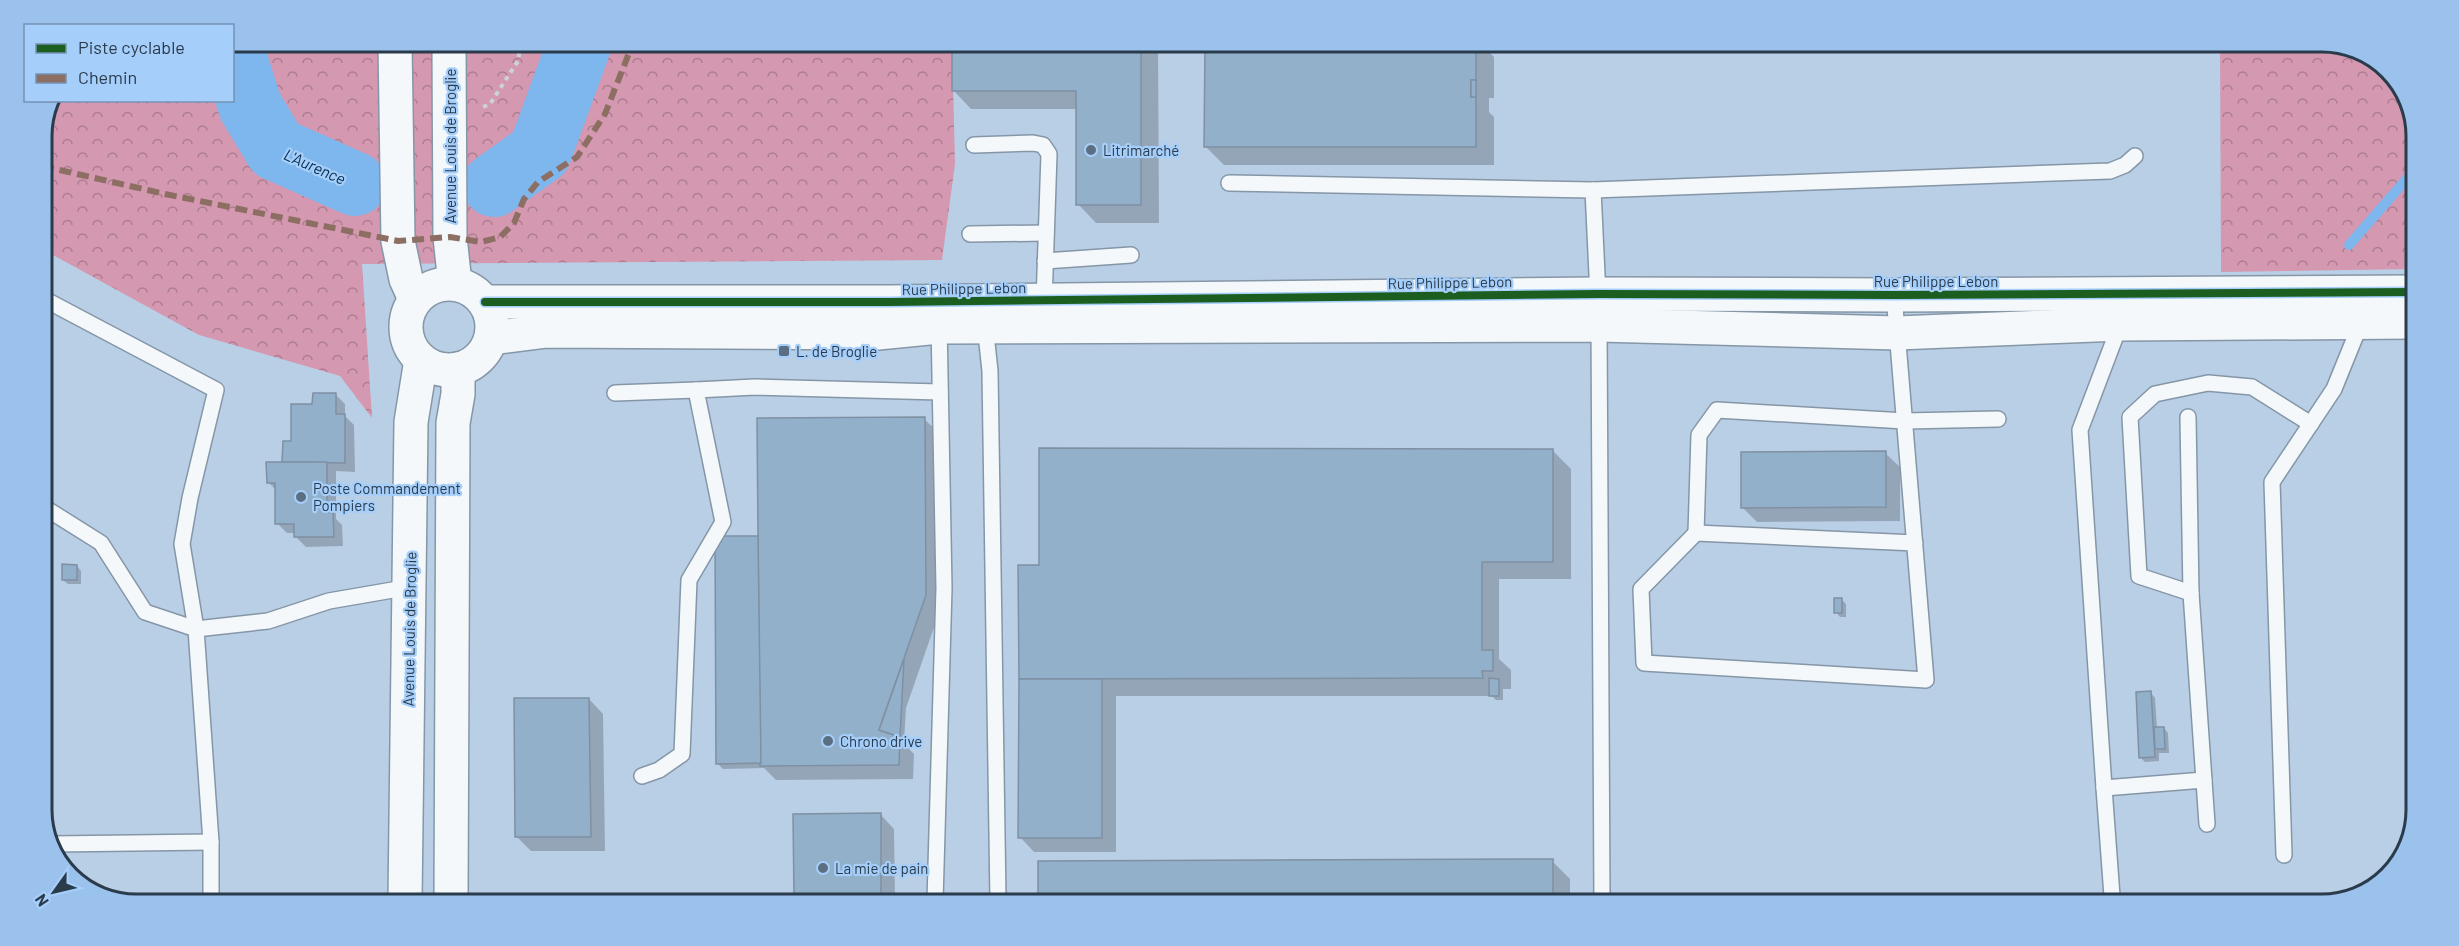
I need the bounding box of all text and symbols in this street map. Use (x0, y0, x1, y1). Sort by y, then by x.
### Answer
legend (24, 24, 234, 102)
text: Piste cyclable (78, 36, 185, 58)
text: Chemin (78, 66, 137, 88)
street label: Avenue Louis de Broglie (441, 69, 459, 223)
place label: Litrimarché (1103, 141, 1179, 159)
marker: Litrimarché (1084, 143, 1098, 157)
water label: L'Aurence (281, 144, 349, 188)
street label: Rue Philippe Lebon (1388, 272, 1512, 292)
street label: Rue Philippe Lebon (1874, 272, 1998, 290)
street label: Rue Philippe Lebon (902, 278, 1026, 298)
place label: L. de Broglie (796, 342, 877, 360)
marker: L. de Broglie (777, 344, 791, 358)
place label: Poste Commandement Pompiers (313, 479, 461, 514)
marker: Poste Commandement Pompiers (294, 490, 308, 504)
street label: Avenue Louis de Broglie (399, 551, 419, 707)
place label: Chrono drive (840, 732, 922, 750)
marker: Chrono drive (821, 734, 835, 748)
place label: La mie de pain (835, 859, 928, 877)
marker: La mie de pain (816, 861, 830, 875)
north arrow (24, 862, 84, 922)
text: N (30, 891, 52, 910)

